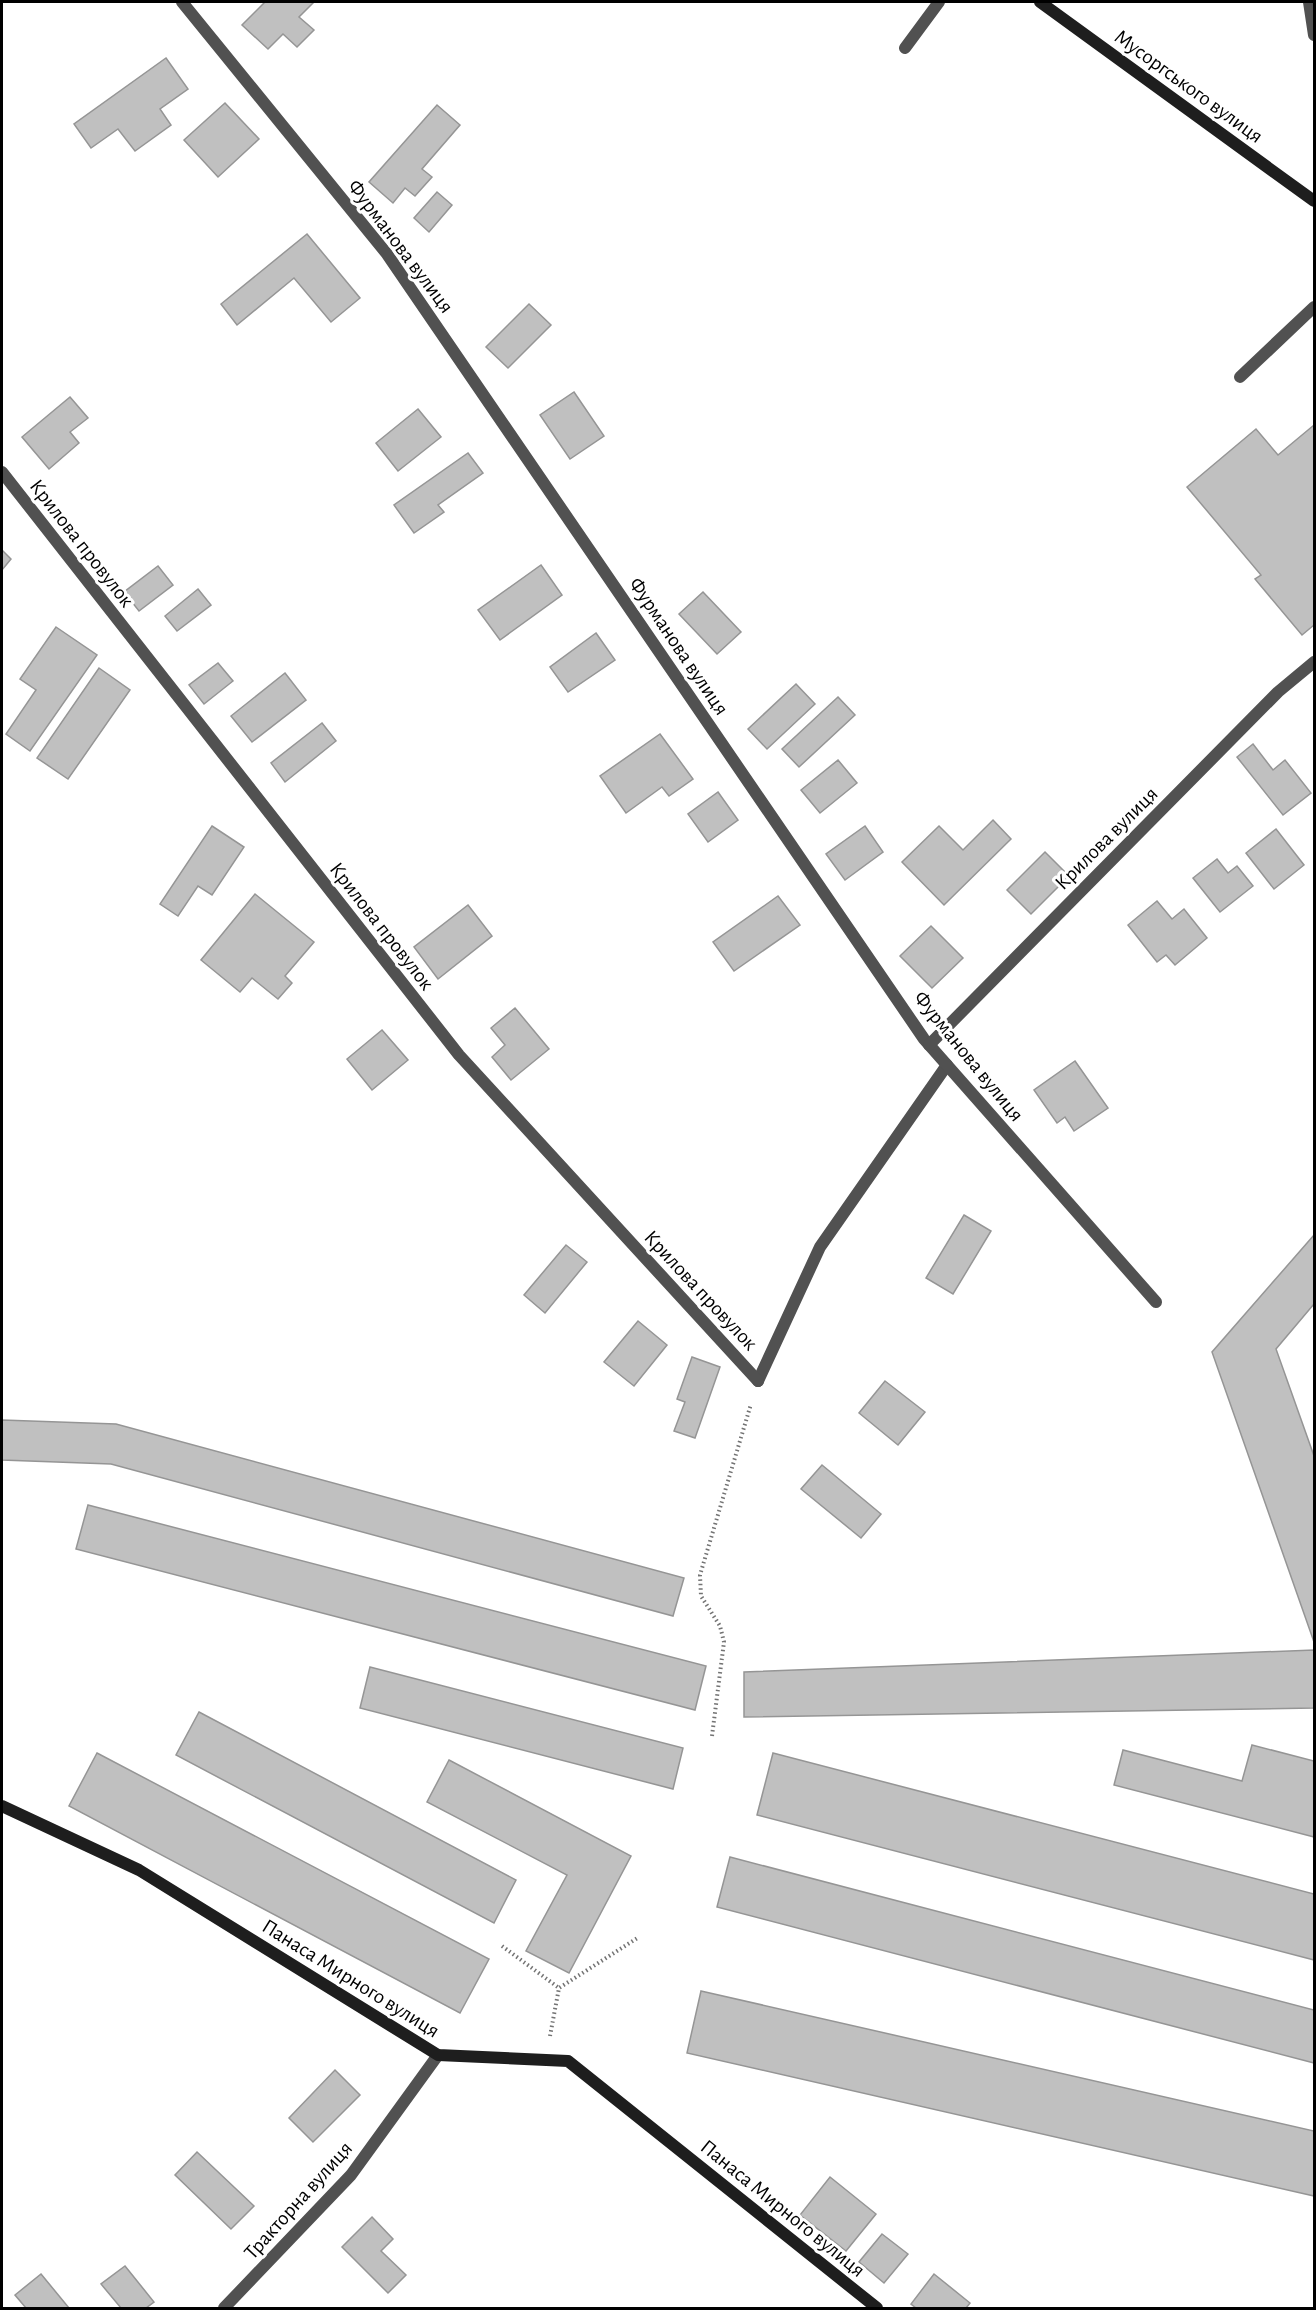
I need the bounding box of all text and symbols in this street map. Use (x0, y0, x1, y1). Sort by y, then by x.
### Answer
street label: Мусоргського вулиця (1111, 26, 1267, 147)
street label: Фурманова вулиця (344, 176, 457, 317)
street label: Крилова провулок (26, 476, 138, 611)
street label: Фурманова вулиця (625, 574, 732, 719)
street label: Крилова вулиця (1051, 783, 1162, 894)
street label: Крилова провулок (326, 859, 438, 994)
street label: Фурманова вулиця (910, 987, 1027, 1126)
street label: Крилова провулок (640, 1226, 762, 1355)
street label: Панаса Мирного вулиця (258, 1915, 443, 2042)
street label: Панаса Мирного вулиця (696, 2136, 869, 2281)
street label: Тракторна вулиця (240, 2138, 356, 2263)

